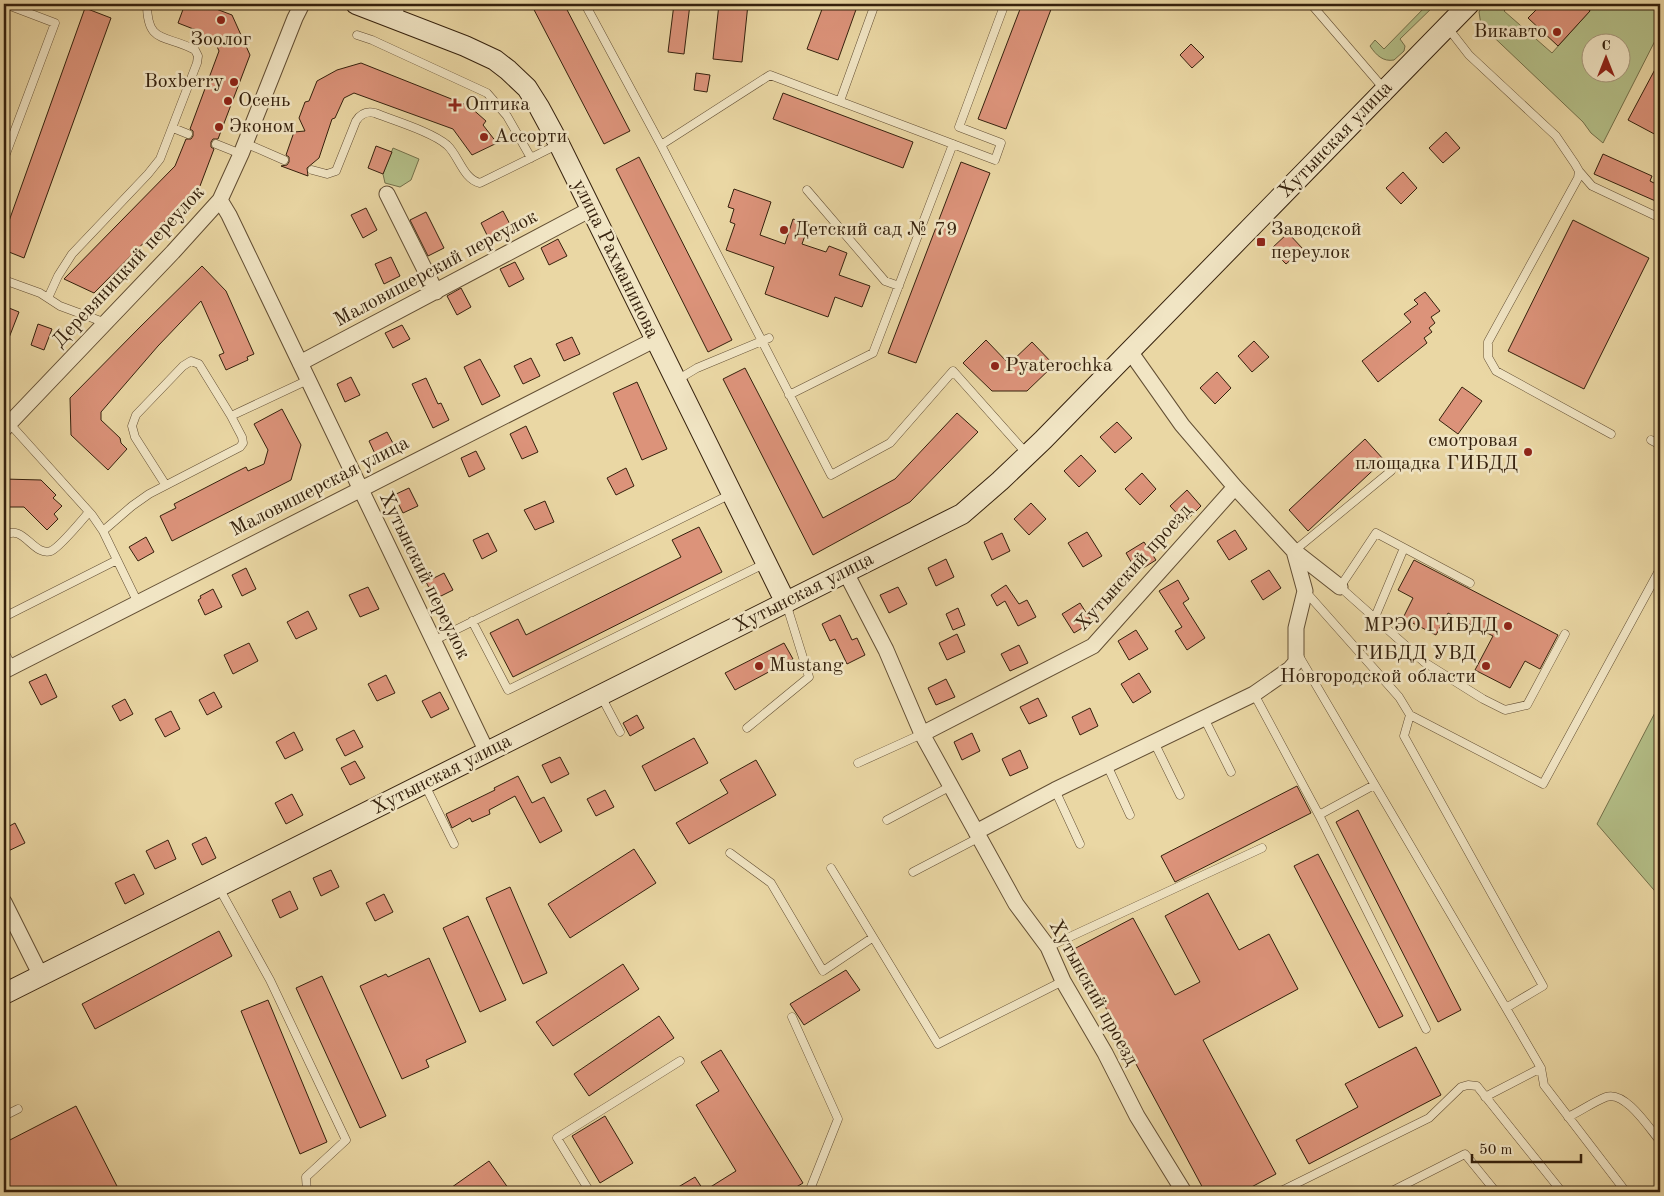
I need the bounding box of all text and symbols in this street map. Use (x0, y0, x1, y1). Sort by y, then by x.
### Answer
marker: Зоолог (215, 14, 227, 26)
place label: Викавто (1474, 22, 1547, 42)
marker: Викавто (1551, 26, 1563, 38)
place label: Зоолог (190, 30, 252, 50)
north arrow (1582, 32, 1632, 82)
text: С (1601, 39, 1611, 53)
place label: Boxberry (144, 72, 224, 92)
marker: Boxberry (228, 76, 240, 88)
street label: Хутынская улица (1275, 78, 1397, 202)
place label: Осень (238, 91, 290, 111)
marker: Осень (222, 95, 234, 107)
place label: Оптика (465, 95, 530, 115)
marker: Оптика (449, 99, 461, 111)
place label: Эконом (229, 117, 294, 137)
marker: Эконом (213, 121, 225, 133)
place label: Ассорти (494, 127, 567, 147)
marker: Ассорти (478, 131, 490, 143)
street label: улица Рахманинова (568, 176, 662, 342)
street label: Деревяницкий переулок (49, 182, 209, 352)
street label: Маловишерский переулок (331, 207, 541, 331)
place label: Детский сад № 79 (794, 220, 957, 240)
place label: Заводской переулок (1271, 220, 1362, 263)
marker: Детский сад № 79 (778, 224, 790, 236)
marker: Заводской переулок (1255, 236, 1267, 248)
place label: Pyaterochka (1005, 356, 1113, 376)
marker: Pyaterochka (989, 360, 1001, 372)
place label: смотровая площадка ГИБДД (1355, 431, 1518, 474)
street label: Маловишерская улица (227, 433, 413, 541)
marker: смотровая площадка ГИБДД (1522, 446, 1534, 458)
street label: Хутынский переулок (375, 489, 473, 663)
street label: Хутынский проезд (1072, 501, 1196, 635)
street label: Хутынская улица (731, 549, 877, 637)
place label: МРЭО ГИБДД (1364, 616, 1498, 636)
marker: МРЭО ГИБДД (1502, 620, 1514, 632)
place label: ГИБДД УВД Новгородской области (1280, 644, 1476, 687)
place label: Mustang (769, 656, 844, 676)
marker: Mustang (753, 660, 765, 672)
marker: ГИБДД УВД Новгородской области (1480, 660, 1492, 672)
street label: Хутынская улица (369, 731, 515, 819)
street label: Хутынский проезд (1045, 917, 1141, 1069)
scale bar (1472, 1131, 1580, 1163)
text: 50 m (1479, 1143, 1513, 1158)

